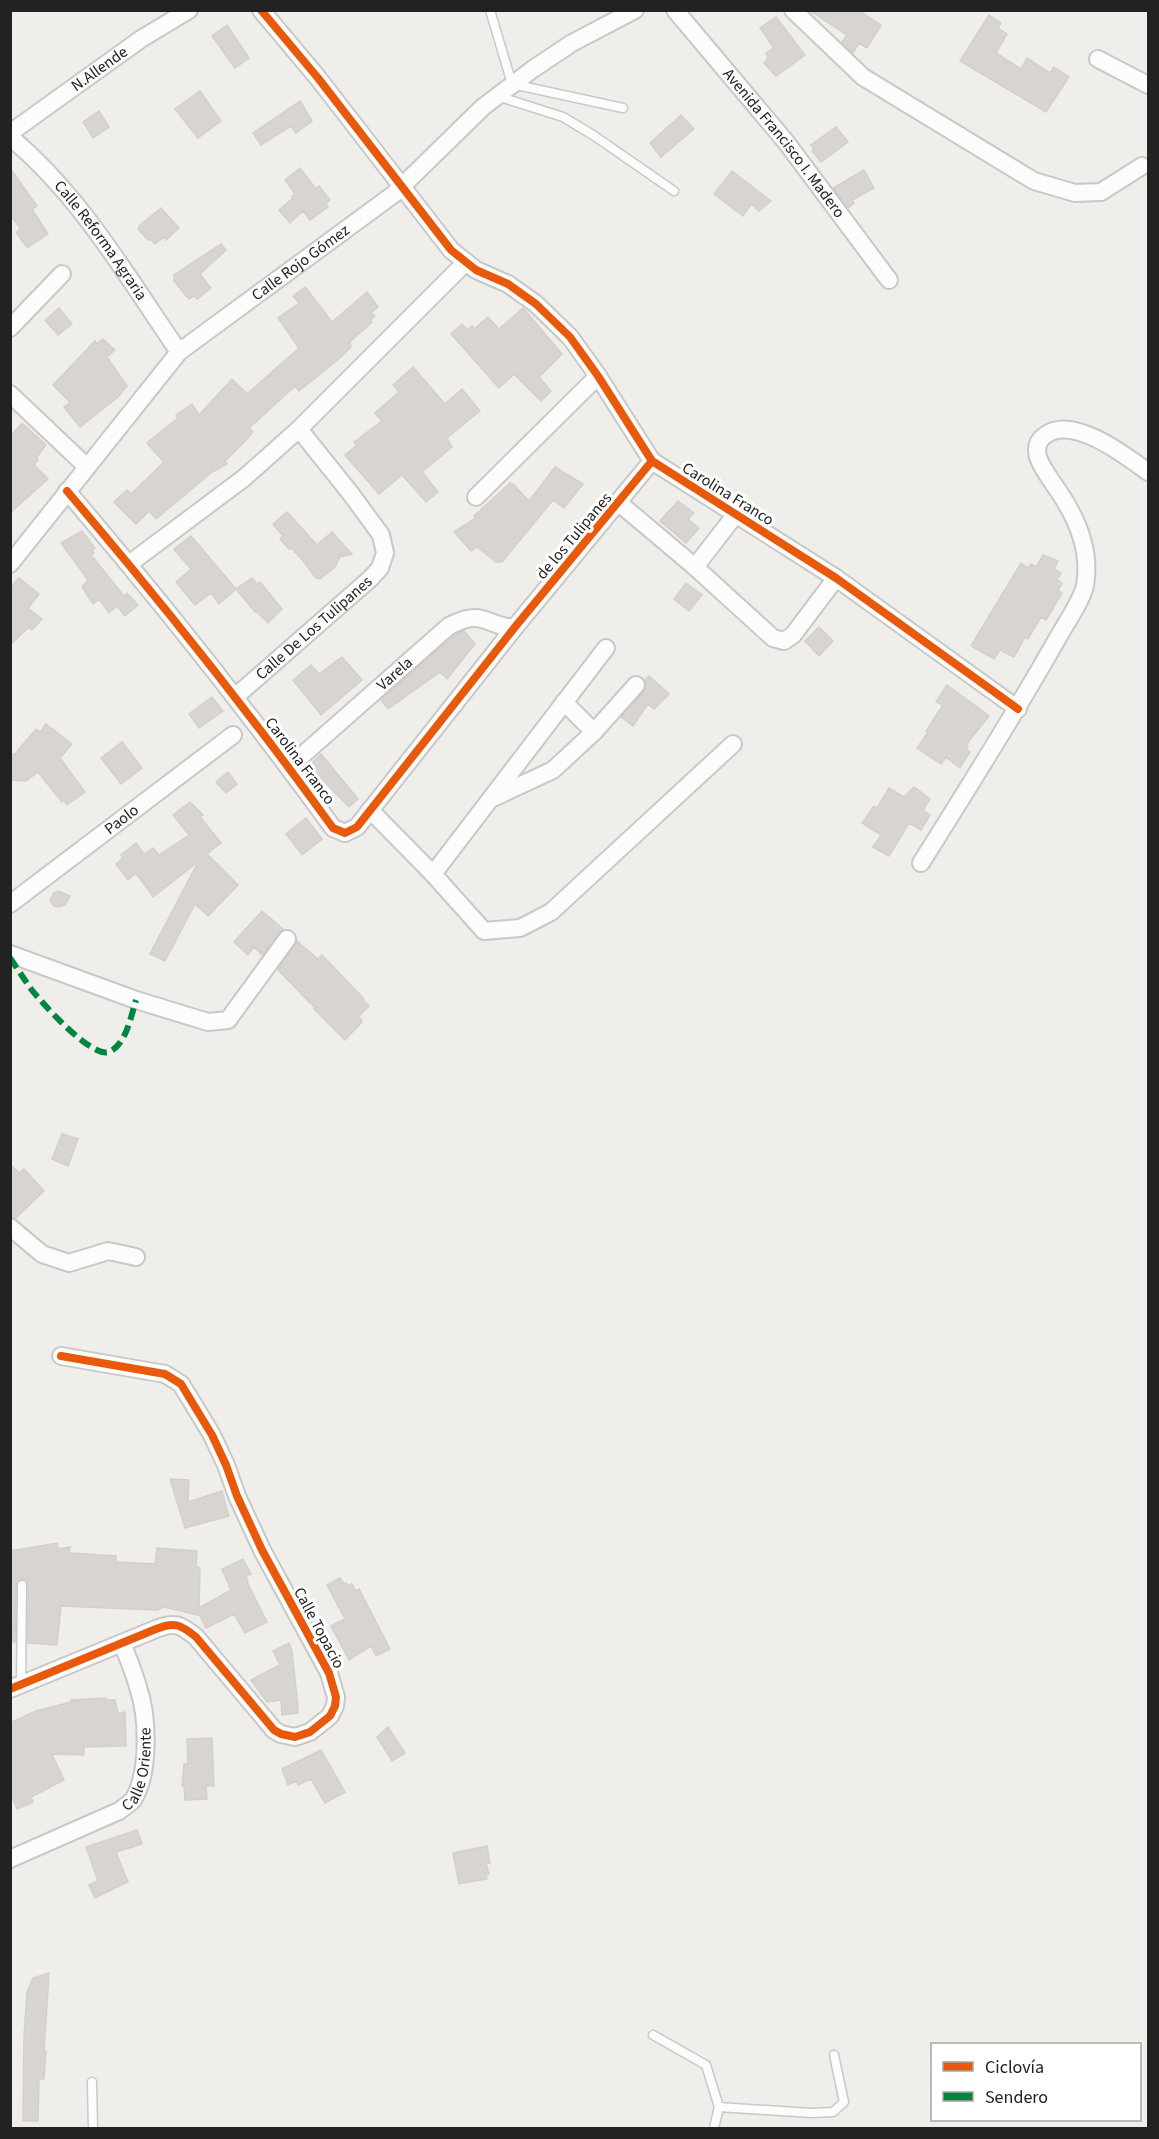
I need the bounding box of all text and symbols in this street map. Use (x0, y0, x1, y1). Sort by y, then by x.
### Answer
street label: N.Allende (67, 41, 132, 97)
street label: Avenida Francisco I. Madero (718, 64, 850, 222)
street label: Calle Reforma Agraria (49, 176, 152, 305)
street label: Calle Rojo Gómez (247, 219, 354, 306)
street label: Carolina Franco (678, 457, 778, 531)
street label: de los Tulipanes (531, 488, 617, 584)
street label: Calle De Los Tulipanes (251, 571, 377, 685)
street label: Varela (372, 652, 418, 696)
street label: Carolina Franco (260, 713, 340, 809)
street label: Paolo (100, 799, 143, 840)
street label: Calle Topacio (288, 1583, 350, 1673)
street label: Calle Oriente (117, 1727, 157, 1816)
legend (931, 2043, 1141, 2121)
text: Ciclovía (985, 2055, 1044, 2080)
text: Sendero (985, 2085, 1048, 2110)

